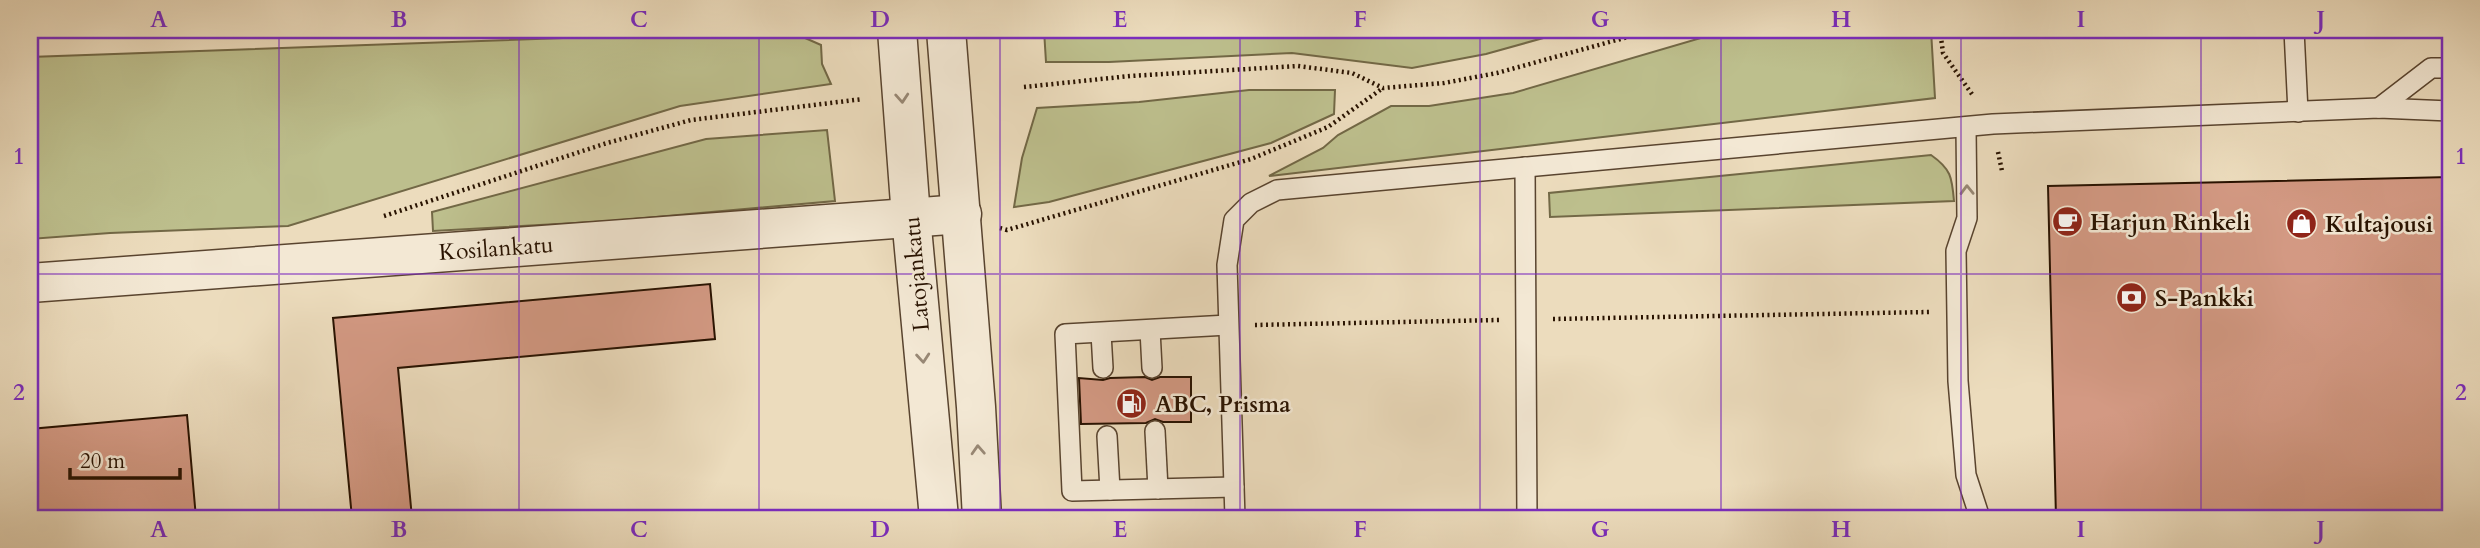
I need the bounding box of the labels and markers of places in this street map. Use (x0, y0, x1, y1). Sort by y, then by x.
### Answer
cafe icon: Harjun Rinkeli (2050, 205, 2084, 239)
place label: Harjun Rinkeli (2090, 207, 2250, 238)
shop icon: Kultajousi (2285, 207, 2319, 241)
place label: Kultajousi (2325, 209, 2433, 240)
bank icon: S-Pankki (2115, 281, 2149, 315)
place label: S-Pankki (2155, 283, 2254, 314)
fuel station icon: ABC, Prisma (1115, 387, 1149, 421)
place label: ABC, Prisma (1155, 389, 1291, 420)

